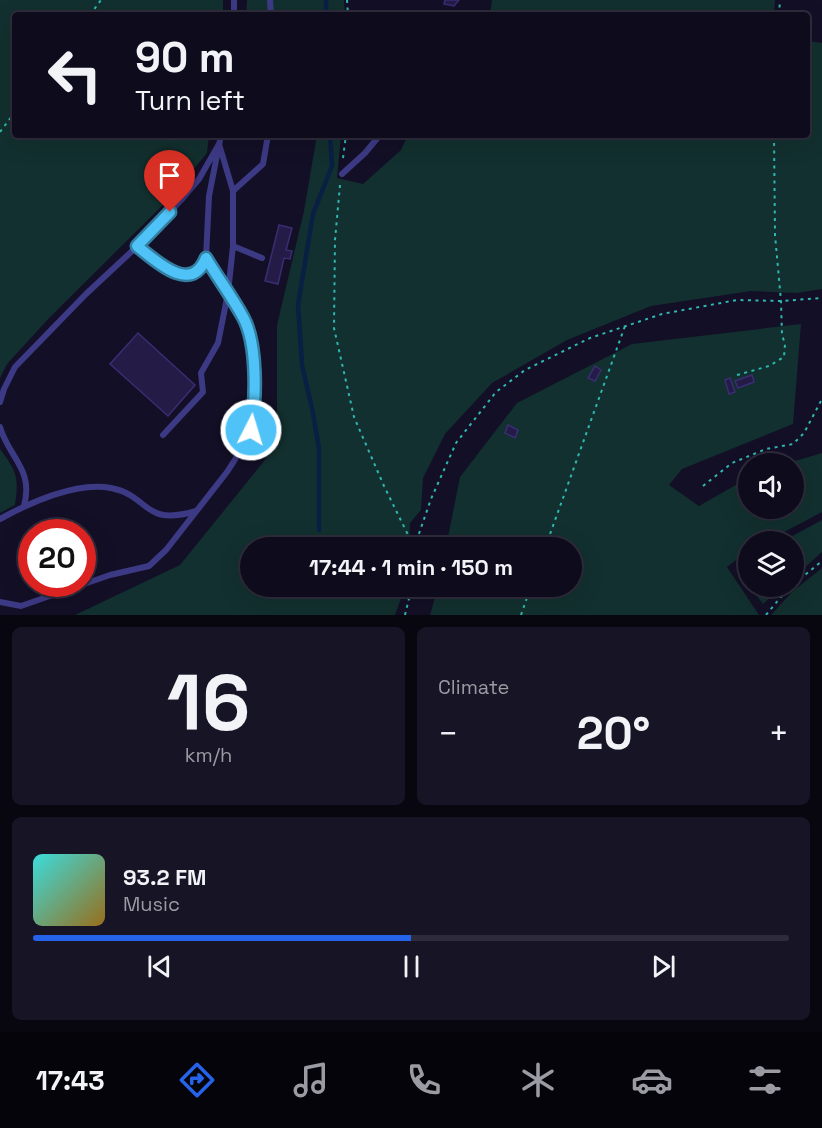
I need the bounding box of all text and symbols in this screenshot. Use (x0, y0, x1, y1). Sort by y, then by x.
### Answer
text: 90 m (135, 31, 235, 84)
icon: left (36, 36, 114, 114)
text: Turn left (135, 83, 245, 118)
pin (144, 150, 195, 212)
icon: arrive (153, 159, 186, 192)
position arrow (219, 398, 283, 462)
map controls (738, 453, 804, 597)
button: sound (738, 453, 804, 519)
speed limit sign: 20 (18, 519, 96, 597)
button: layers (738, 531, 804, 597)
text: 17:44 · 1 min · 150 m (309, 553, 513, 581)
text: 16 (167, 653, 250, 753)
text: Climate (438, 674, 509, 700)
text: 20° (577, 705, 650, 762)
text: − (438, 713, 458, 755)
text: + (769, 713, 789, 755)
text: km/h (185, 742, 232, 768)
text: 93.2 FM (123, 863, 206, 891)
text: Music (123, 891, 180, 917)
icon: previous (143, 950, 176, 983)
icon: pause (395, 950, 428, 983)
icon: next (647, 950, 680, 983)
icon: directions (176, 1059, 218, 1101)
icon: music (290, 1059, 332, 1101)
icon: phone (403, 1059, 445, 1101)
icon: climate (517, 1059, 559, 1101)
icon: car (631, 1059, 673, 1101)
icon: filters (744, 1059, 786, 1101)
text: 17:43 (36, 1063, 105, 1098)

